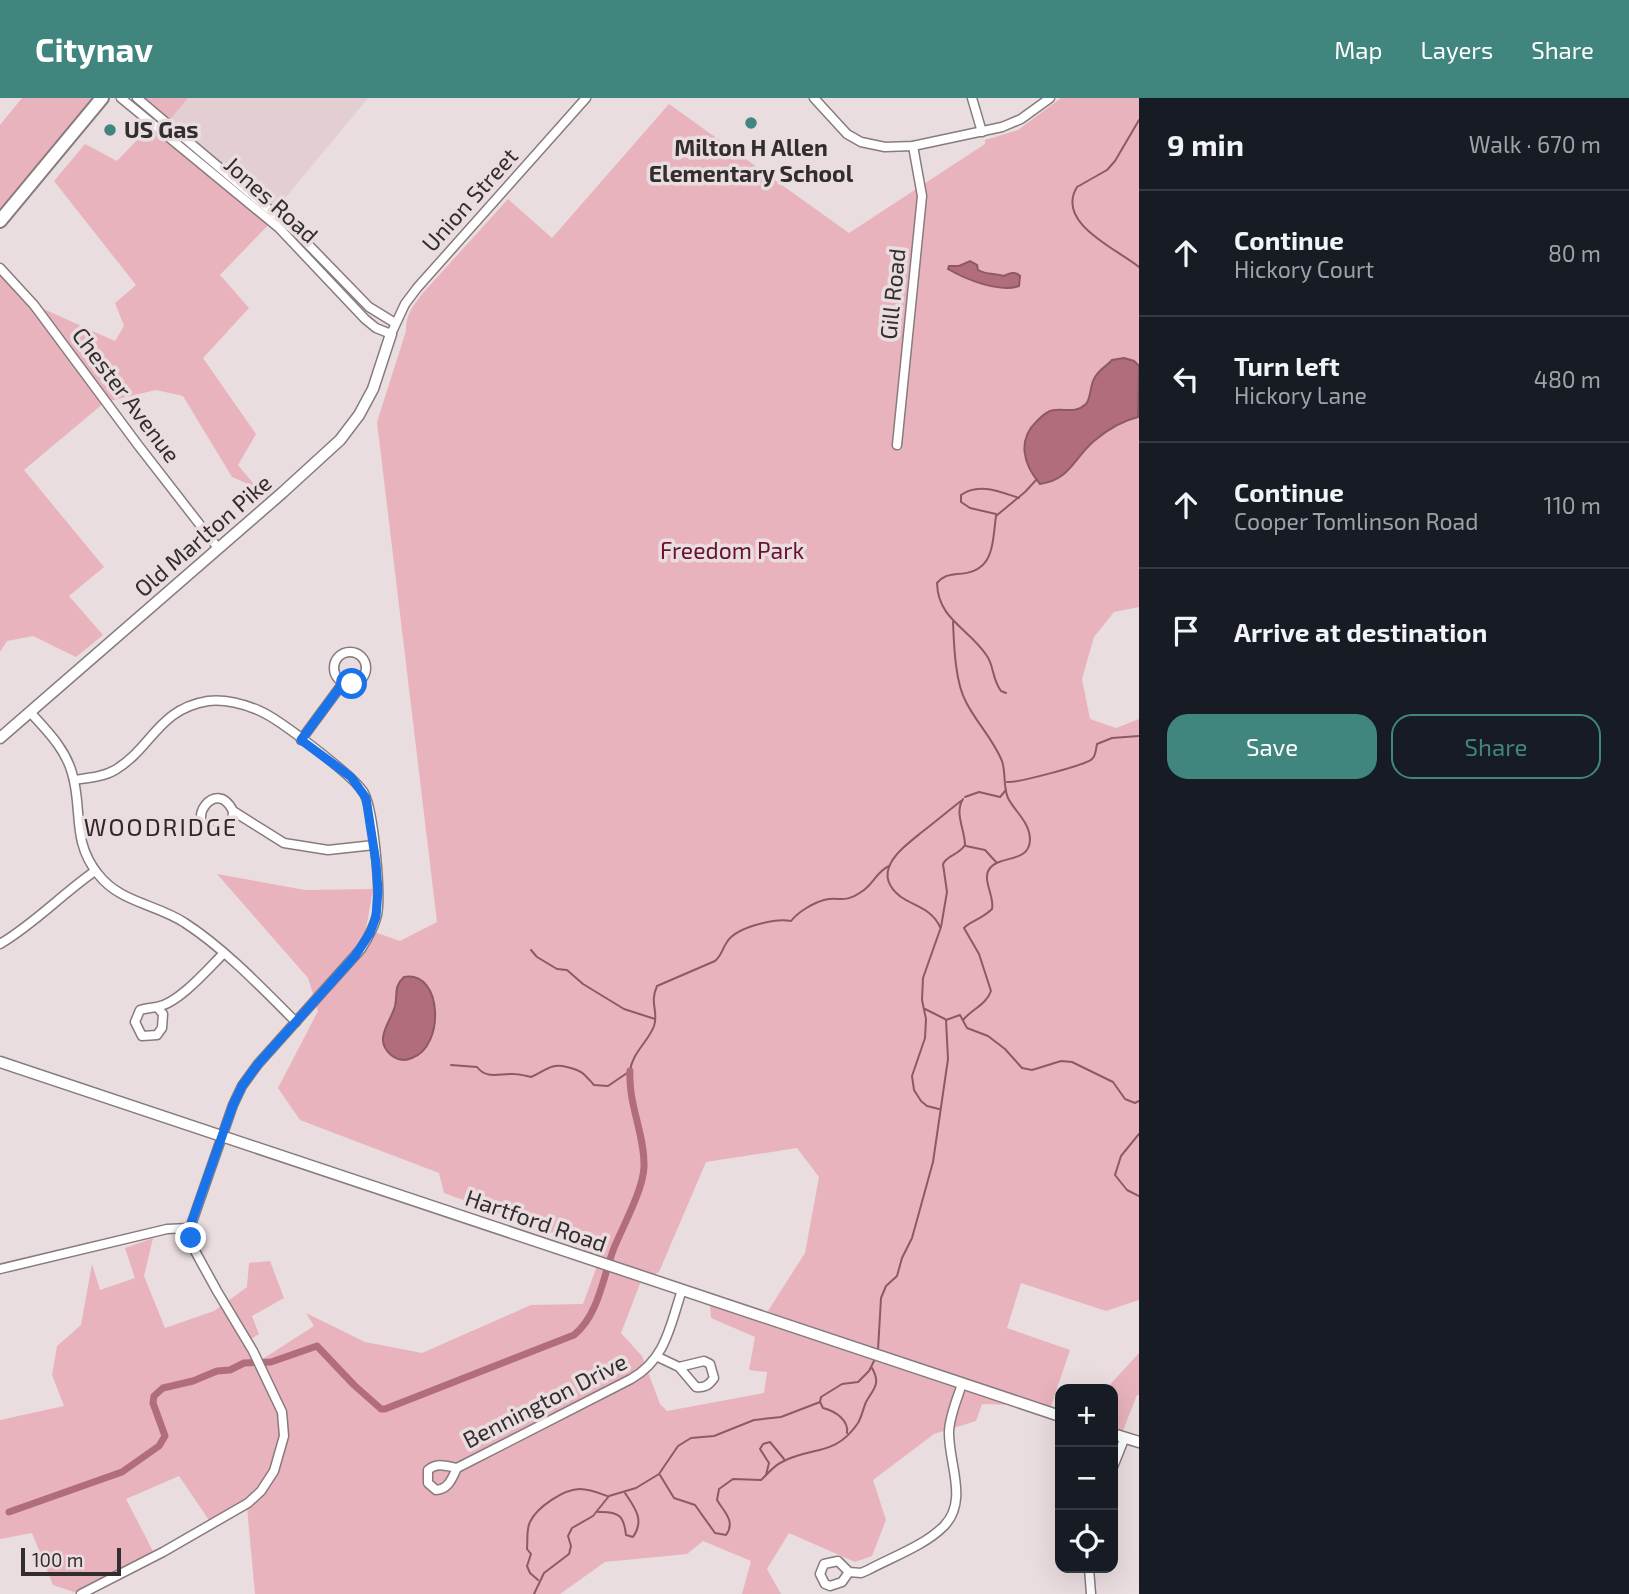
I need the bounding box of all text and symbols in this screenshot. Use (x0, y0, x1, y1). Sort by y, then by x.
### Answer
text: Citynav (35, 29, 153, 69)
text: Map (1334, 35, 1382, 64)
text: Layers (1420, 35, 1493, 64)
text: Share (1531, 35, 1594, 64)
place label: US Gas (124, 115, 198, 143)
marker: Milton H Allen Elementary School (743, 115, 759, 131)
marker: US Gas (102, 122, 118, 138)
text: 9 min (1167, 126, 1244, 162)
text: Walk · 670 m (1469, 130, 1601, 158)
place label: Milton H Allen Elementary School (649, 133, 854, 187)
street label: Union Street (415, 142, 523, 257)
street label: Jones Road (219, 150, 324, 249)
text: Continue (1234, 224, 1344, 255)
icon: ahead (1167, 234, 1205, 272)
text: 80 m (1548, 239, 1601, 267)
street label: Gill Road (873, 247, 911, 341)
text: Hickory Court (1234, 255, 1374, 283)
street label: Chester Avenue (67, 321, 187, 468)
text: Turn left (1234, 350, 1340, 381)
icon: left (1167, 360, 1205, 398)
text: 480 m (1534, 365, 1601, 393)
text: Hickory Lane (1234, 381, 1367, 409)
street label: Old Marlton Pike (128, 468, 277, 602)
text: Continue (1234, 476, 1344, 507)
icon: ahead (1167, 486, 1205, 524)
text: 110 m (1544, 491, 1601, 519)
text: Cooper Tomlinson Road (1234, 507, 1478, 535)
park label: Freedom Park (660, 536, 804, 564)
icon: arrive (1167, 612, 1205, 650)
text: Arrive at destination (1234, 616, 1487, 647)
route start (336, 668, 367, 699)
button: Save (1167, 714, 1377, 779)
button: Share (1391, 714, 1601, 779)
district label: WOODRIDGE (84, 812, 238, 841)
street label: Hartford Road (462, 1183, 611, 1257)
route end (175, 1222, 206, 1253)
street label: Bennington Drive (458, 1347, 631, 1453)
map controls (1055, 1384, 1118, 1573)
button: + (1055, 1384, 1118, 1447)
button: − (1055, 1447, 1118, 1510)
button: locate (1055, 1510, 1118, 1573)
scale bar (21, 1545, 121, 1577)
text: 100 m (32, 1548, 83, 1571)

